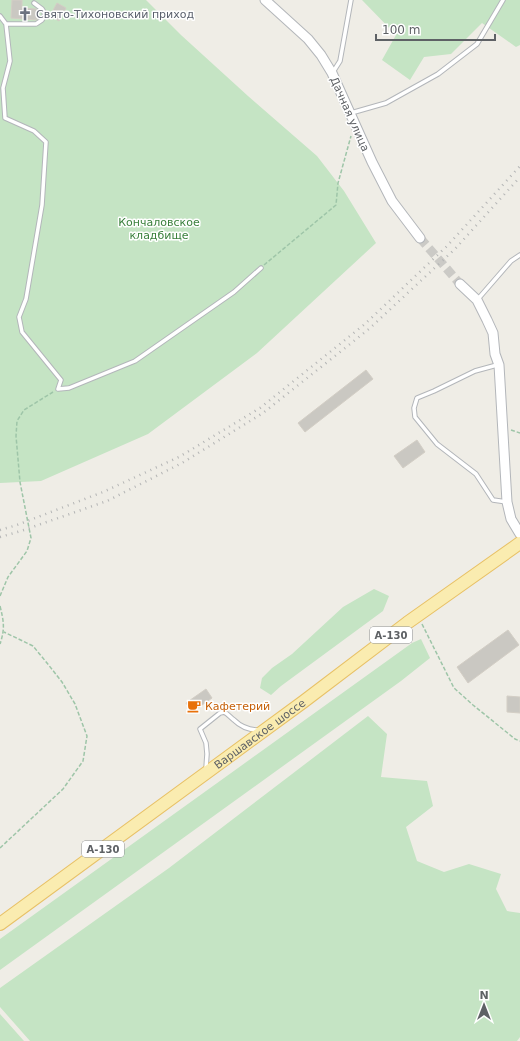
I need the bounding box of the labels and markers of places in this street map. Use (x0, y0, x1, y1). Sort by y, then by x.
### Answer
church icon: Свято-Тихоновский приход (17, 6, 33, 22)
place label: Свято-Тихоновский приход (36, 8, 194, 21)
cafe icon: Кафетерий (186, 698, 202, 714)
place label: Кафетерий (205, 700, 270, 713)

